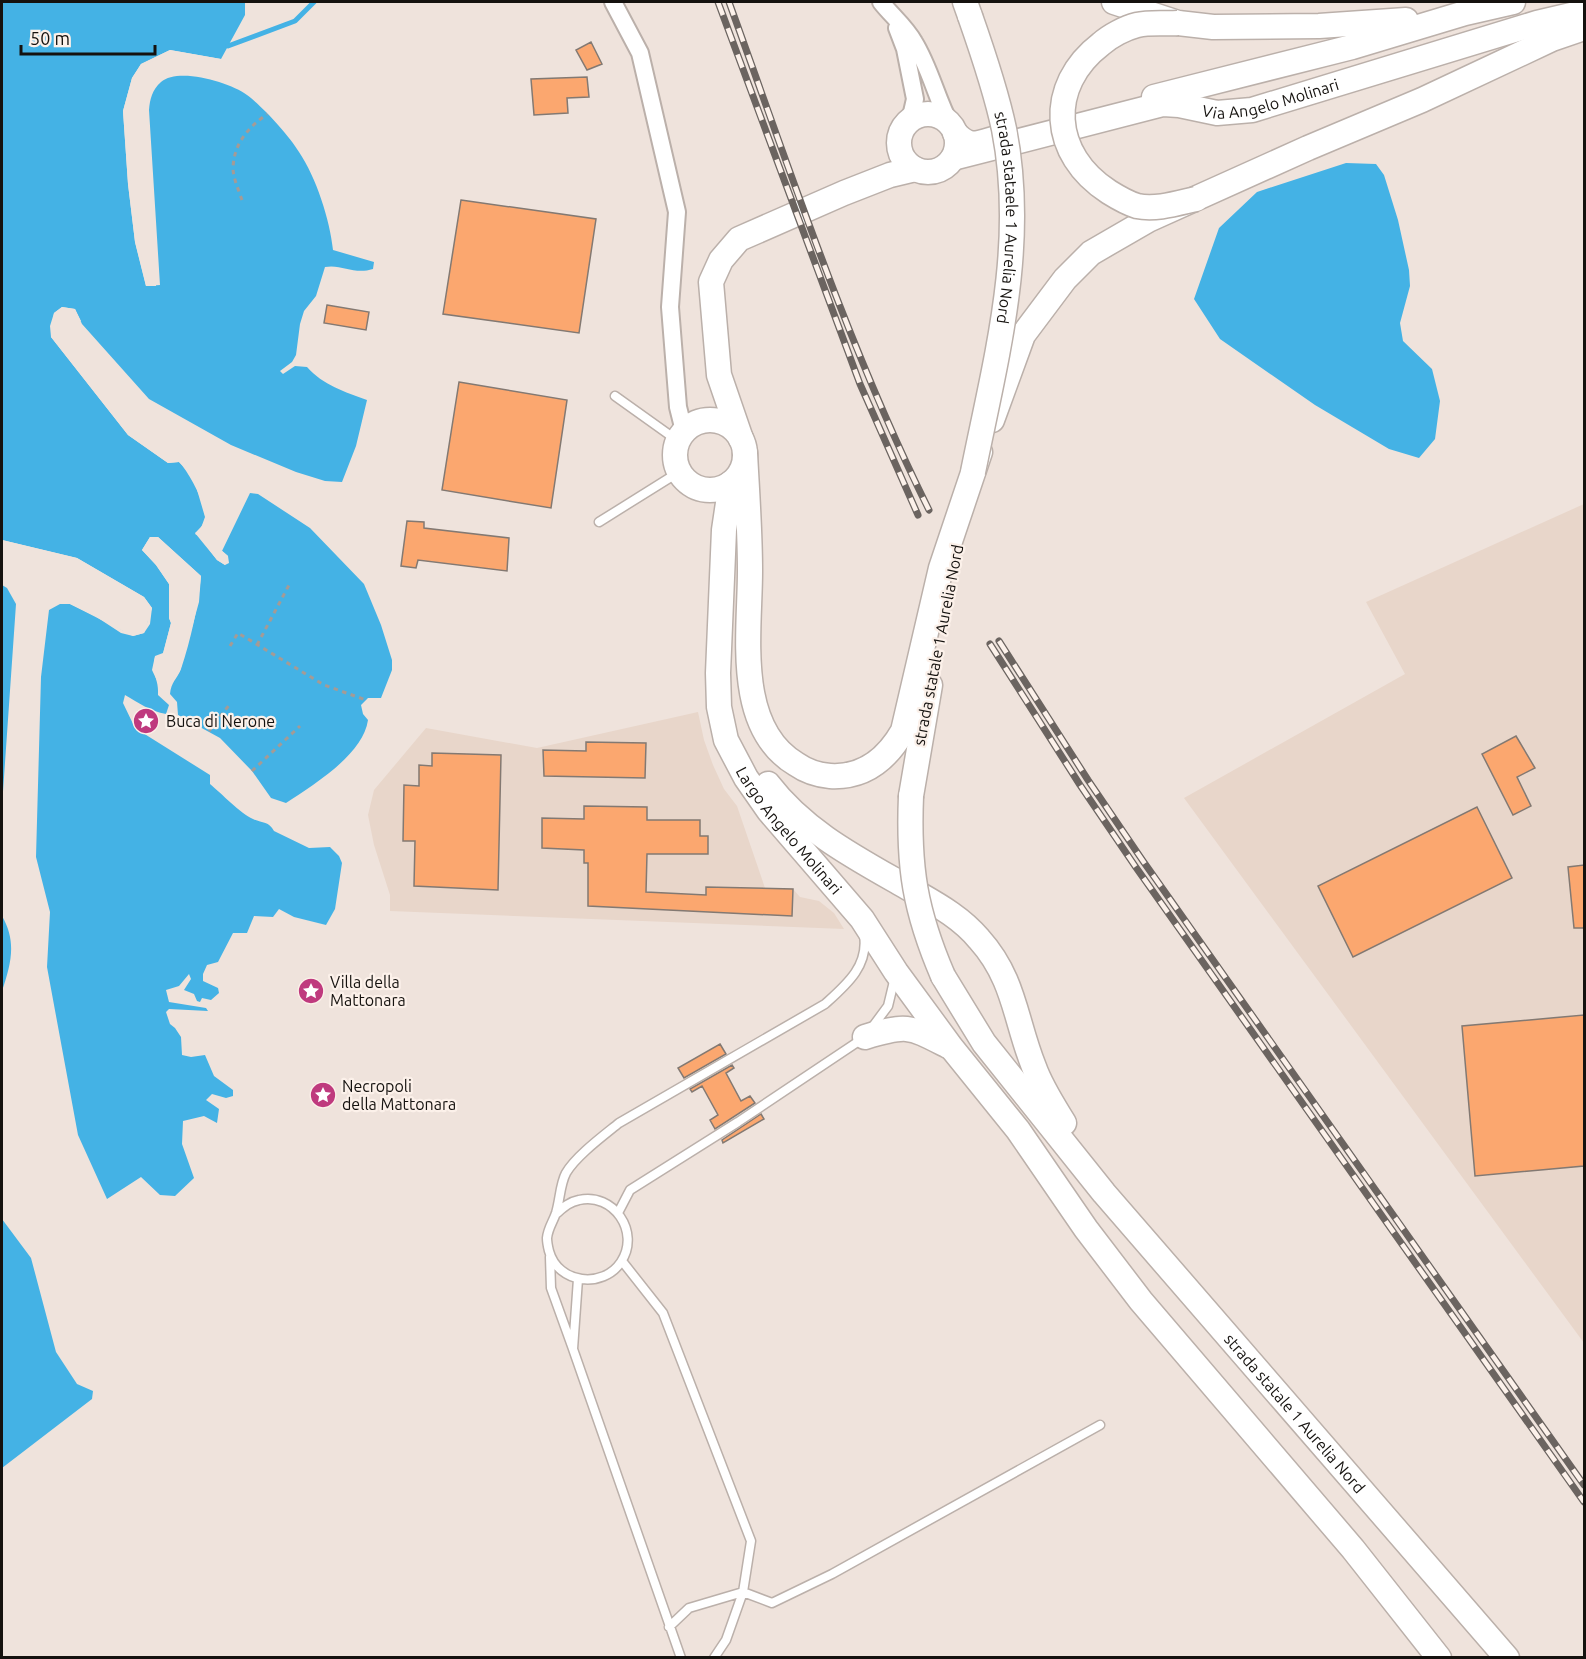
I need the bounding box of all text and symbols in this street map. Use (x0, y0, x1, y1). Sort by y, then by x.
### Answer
scale bar (21, 18, 154, 56)
text: 50 m (30, 28, 70, 48)
street label: Via Angelo Molinari (1201, 75, 1341, 122)
street label: strada stataele 1 Aurelia Nord (991, 109, 1021, 325)
street label: strada statale 1 Aurelia Nord (910, 543, 966, 747)
place icon: Buca di Nerone (131, 706, 161, 736)
place label: Buca di Nerone (166, 712, 275, 730)
street label: Largo Angelo Molinari (733, 764, 845, 898)
place label: Villa della Mattonara (330, 973, 406, 1009)
place icon: Villa della Mattonara (296, 976, 326, 1006)
place label: Necropoli della Mattonara (342, 1077, 456, 1113)
place icon: Necropoli della Mattonara (308, 1080, 338, 1110)
street label: strada statale 1 Aurelia Nord (1221, 1330, 1369, 1496)

